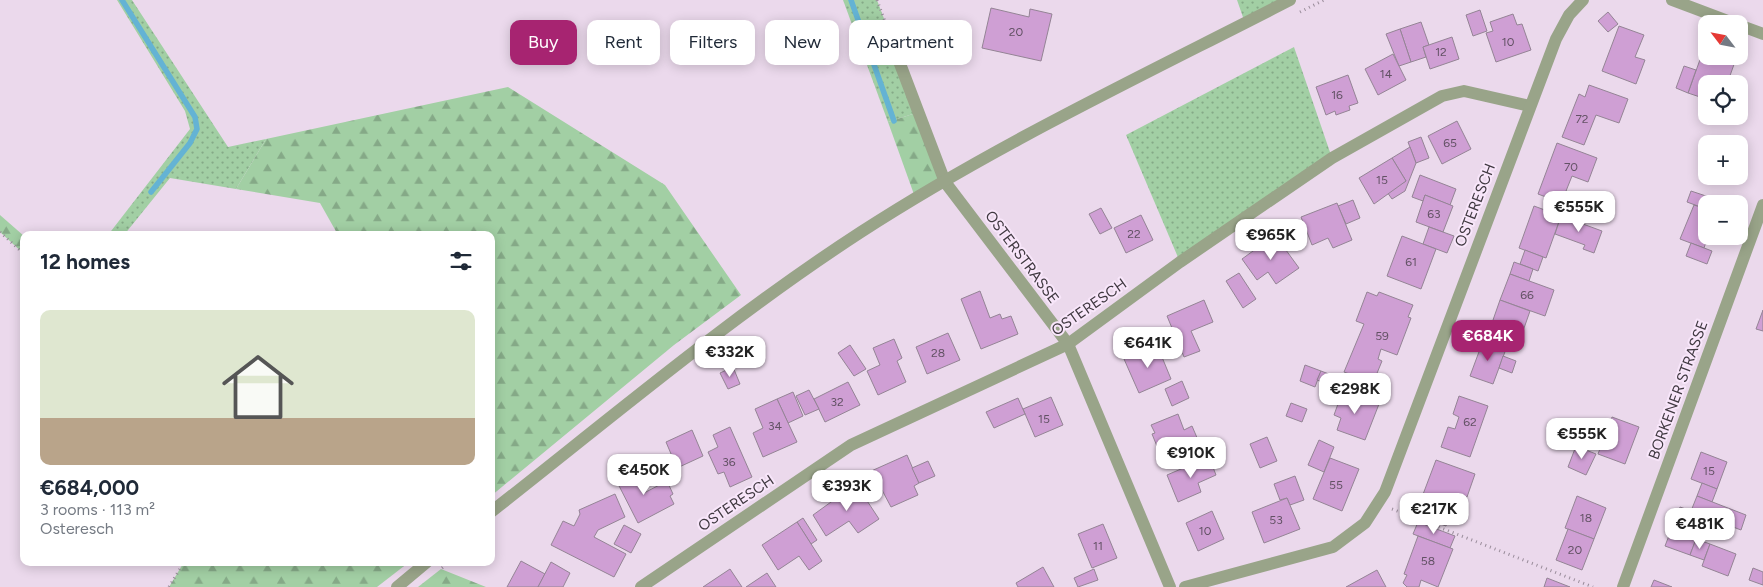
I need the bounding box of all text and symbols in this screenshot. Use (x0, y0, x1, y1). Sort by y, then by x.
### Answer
north arrow (1698, 15, 1748, 65)
map controls (1698, 15, 1748, 245)
chip: Buy (510, 20, 577, 65)
chip: Rent (587, 20, 660, 65)
chip: Filters (670, 20, 755, 65)
chip: New (765, 20, 839, 65)
chip: Apartment (849, 20, 972, 65)
house number: 20 (1009, 25, 1024, 39)
house number: 10 (1502, 35, 1515, 49)
house number: 12 (1435, 45, 1447, 59)
house number: 14 (1380, 67, 1393, 81)
button: locate (1698, 75, 1748, 125)
house number: 16 (1331, 88, 1343, 102)
house number: 72 (1575, 112, 1589, 126)
button: + (1698, 135, 1748, 185)
house number: 65 (1443, 136, 1457, 150)
house number: 70 (1564, 160, 1578, 174)
street label: OSTERESCH (1451, 161, 1499, 249)
house number: 15 (1376, 173, 1388, 187)
pin: €555K (1544, 190, 1614, 233)
button: − (1698, 195, 1748, 245)
text: €555K (1554, 197, 1604, 216)
street label: OSTERSTRASSE (981, 207, 1063, 307)
house number: 63 (1427, 207, 1441, 221)
pin: €965K (1236, 218, 1306, 261)
text: €965K (1246, 225, 1296, 244)
house number: 22 (1127, 227, 1141, 241)
icon: filters (447, 247, 475, 275)
text: 12 homes (40, 249, 130, 274)
house number: 61 (1405, 255, 1417, 269)
street label: OSTERESCH (1048, 275, 1130, 339)
house number: 66 (1520, 288, 1534, 302)
street label: BORKENER STRASSE (1645, 318, 1711, 462)
pin: €684K (1453, 320, 1523, 362)
pin: €641K (1113, 326, 1183, 369)
text: €684K (1463, 326, 1513, 345)
house number: 59 (1375, 329, 1389, 343)
text: €641K (1124, 333, 1172, 352)
pin: €332K (695, 336, 765, 378)
icon: home (213, 342, 303, 432)
text: €332K (706, 342, 754, 361)
house number: 28 (931, 346, 945, 360)
pin: €298K (1320, 372, 1390, 415)
text: €298K (1330, 379, 1380, 398)
house number: 32 (830, 395, 844, 409)
house number: 15 (1038, 412, 1050, 426)
house number: 62 (1463, 415, 1477, 429)
pin: €555K (1547, 418, 1617, 460)
house number: 34 (768, 419, 783, 433)
text: €555K (1557, 424, 1607, 443)
pin: €910K (1156, 436, 1226, 479)
text: €910K (1167, 443, 1215, 462)
pin: €450K (609, 454, 679, 496)
house number: 36 (722, 455, 736, 469)
text: €450K (618, 460, 670, 479)
house number: 15 (1703, 464, 1715, 478)
pin: €393K (812, 470, 882, 512)
street label: OSTERESCH (695, 471, 777, 535)
text: €684,000 (40, 475, 139, 500)
text: €393K (823, 476, 871, 495)
house number: 55 (1329, 478, 1343, 492)
pin: €217K (1399, 492, 1469, 535)
text: €217K (1411, 499, 1457, 518)
text: 3 rooms · 113 m² (40, 500, 155, 519)
pin: €481K (1665, 508, 1735, 550)
house number: 18 (1580, 511, 1592, 525)
house number: 53 (1269, 513, 1283, 527)
text: €481K (1676, 514, 1724, 533)
text: Osteresch (40, 519, 114, 538)
house number: 10 (1199, 524, 1212, 538)
house number: 11 (1093, 539, 1103, 553)
house number: 20 (1568, 543, 1583, 557)
house number: 58 (1421, 554, 1435, 568)

